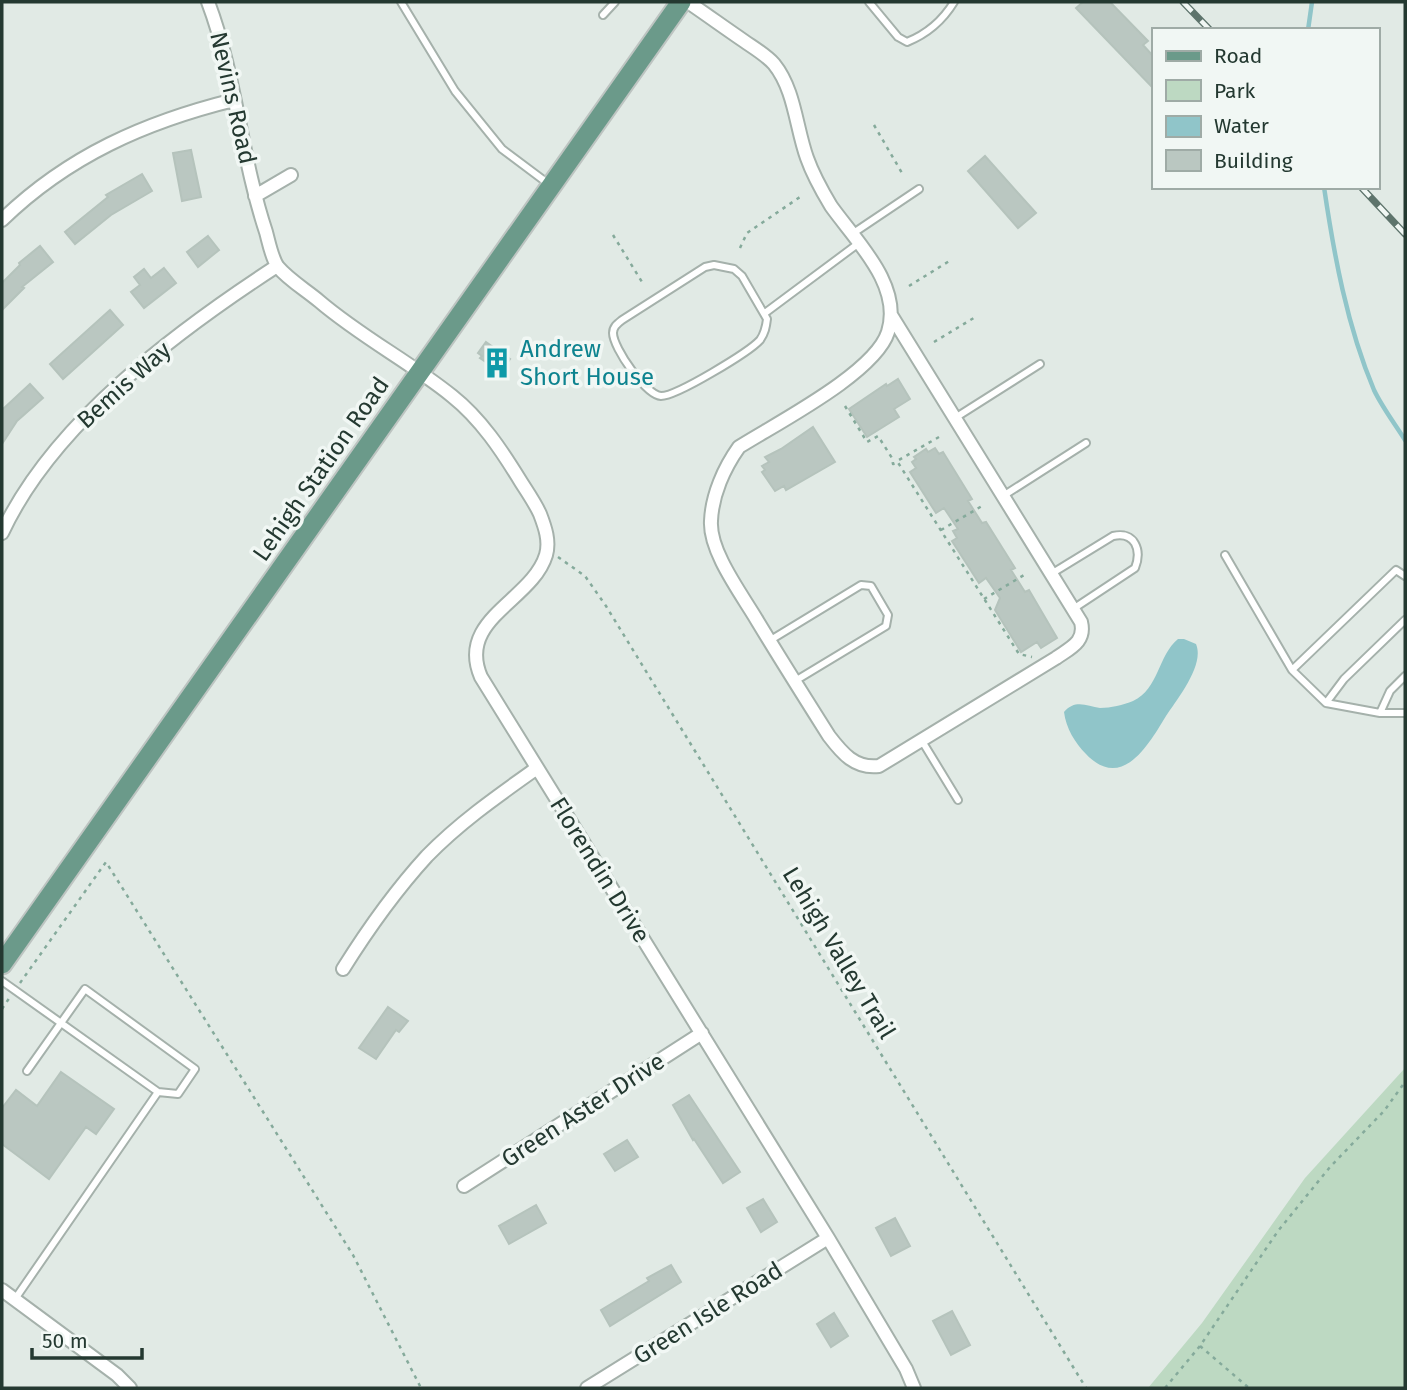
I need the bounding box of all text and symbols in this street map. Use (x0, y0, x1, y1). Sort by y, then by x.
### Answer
legend (1152, 28, 1379, 189)
street label: Nevins Road (204, 29, 262, 167)
text: Road (1214, 43, 1262, 69)
text: Park (1214, 78, 1256, 104)
text: Water (1214, 113, 1269, 139)
text: Building (1214, 148, 1293, 174)
place label: Andrew Short House (520, 335, 654, 391)
street label: Bemis Way (71, 336, 177, 434)
building icon: Andrew Short House (480, 346, 514, 380)
street label: Lehigh Station Road (247, 372, 395, 566)
street label: Florendin Drive (544, 792, 656, 948)
street label: Lehigh Valley Trail (777, 862, 901, 1044)
street label: Green Aster Drive (496, 1047, 670, 1173)
street label: Green Isle Road (628, 1256, 788, 1370)
scale bar (32, 1316, 142, 1360)
text: 50 m (42, 1328, 88, 1354)

